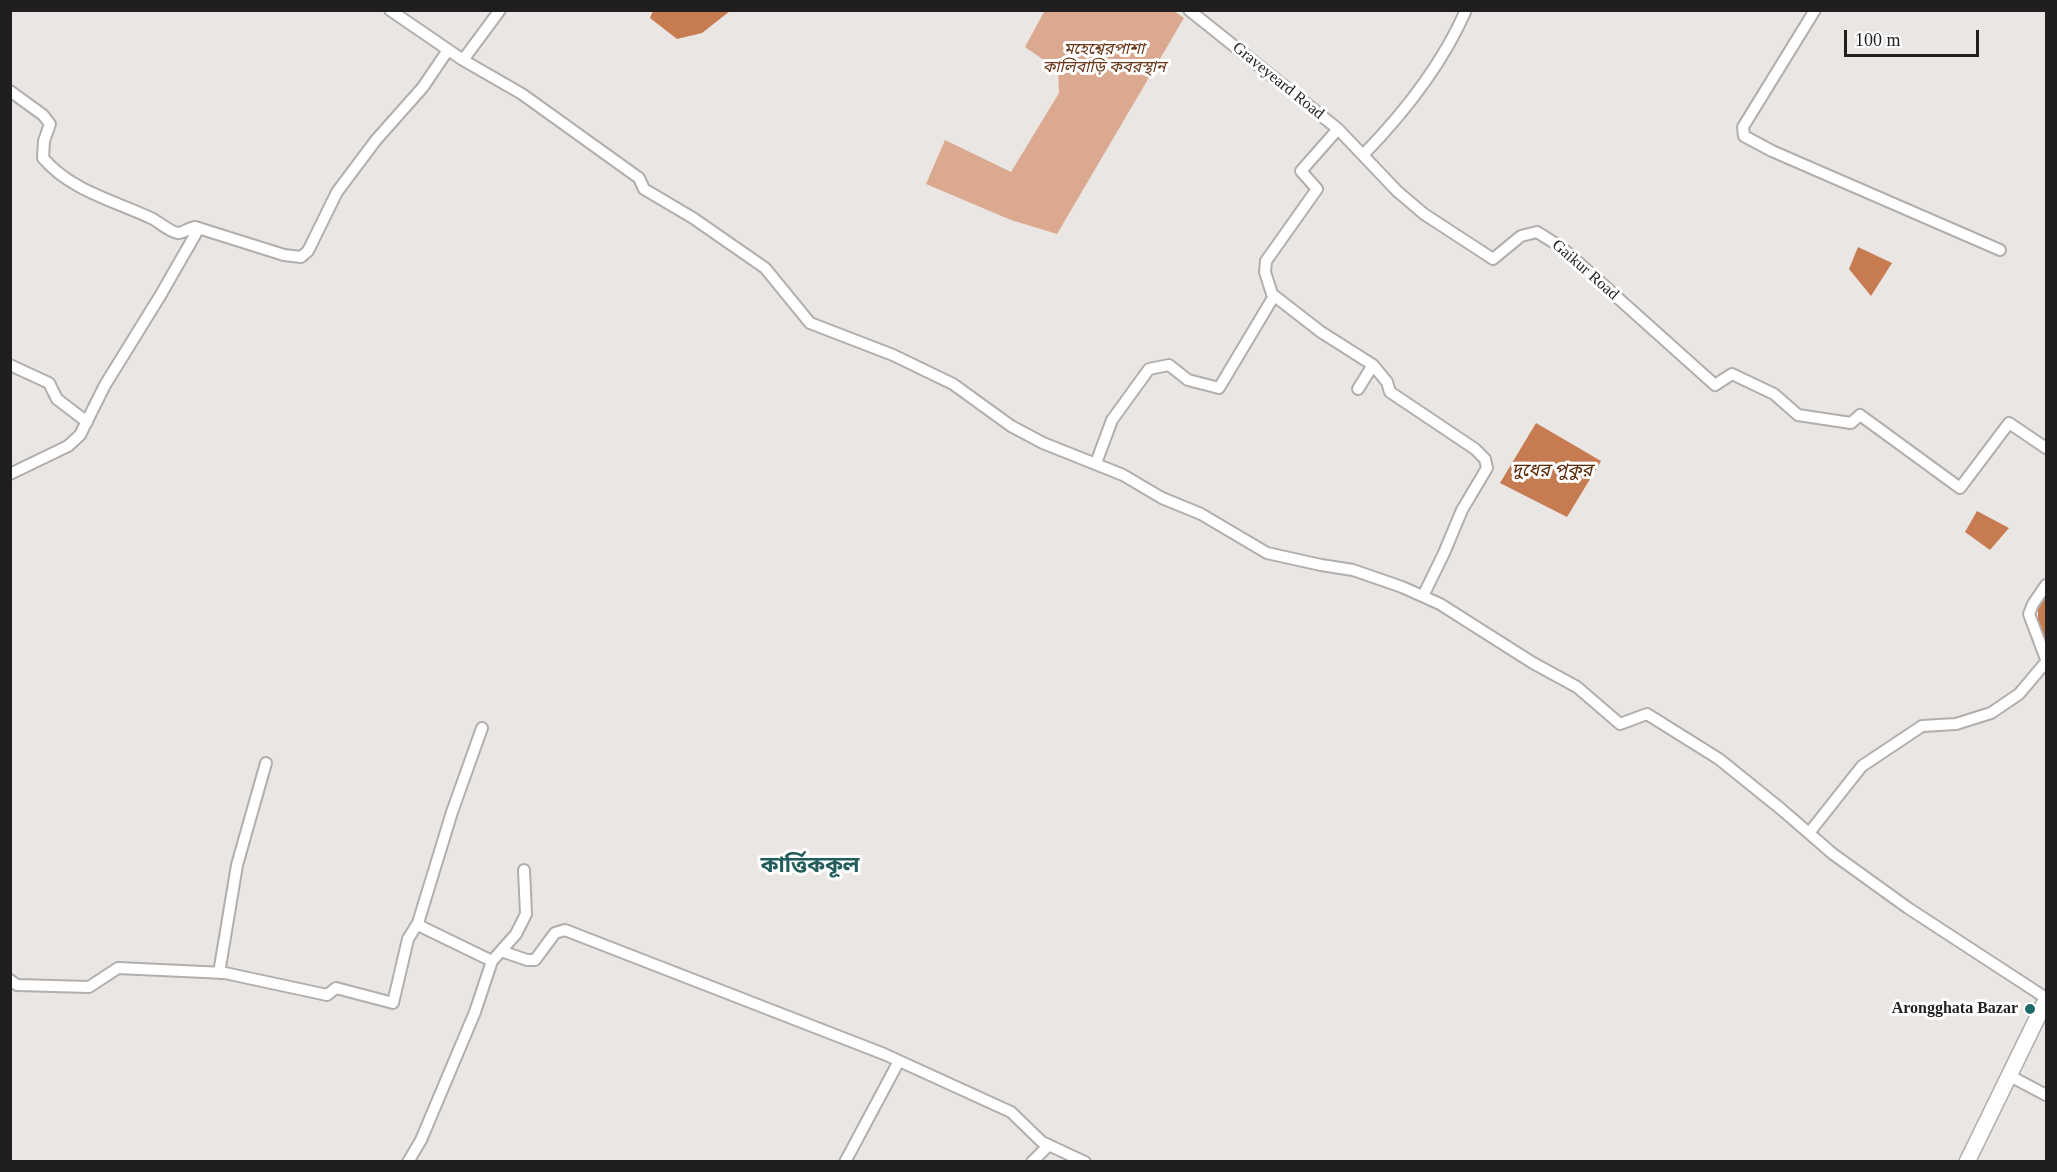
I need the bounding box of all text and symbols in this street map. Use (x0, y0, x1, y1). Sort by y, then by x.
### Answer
scale bar (1847, 18, 1982, 56)
text: 100 m (1855, 30, 1901, 50)
street label: Graveyeard Road (1228, 38, 1328, 124)
park label: মহেশ্বেরপাশা কালিবাড়ি কবরস্থান (1042, 40, 1166, 78)
street label: Gaikur Road (1548, 236, 1622, 304)
water label: দুধের পুকুর (1512, 460, 1592, 482)
district label: কার্ত্তিককূল (761, 853, 859, 879)
place label: Arongghata Bazar (1892, 999, 2018, 1019)
marker: Arongghata Bazar (2023, 1002, 2037, 1016)

